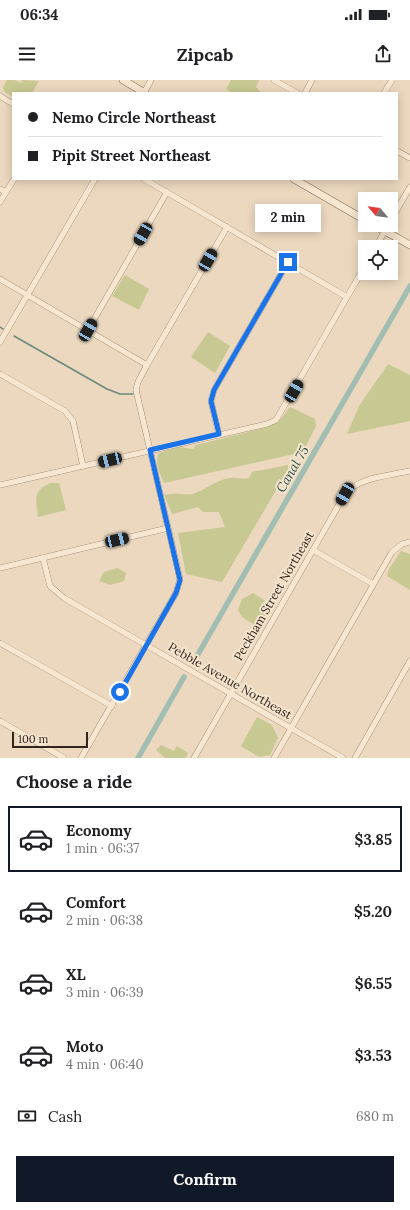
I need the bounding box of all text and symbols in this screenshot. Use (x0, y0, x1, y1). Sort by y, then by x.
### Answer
text: 06:34 (20, 5, 59, 24)
icon: menu (16, 43, 38, 65)
text: Zipcab (177, 43, 233, 66)
icon: share (372, 43, 394, 65)
text: Nemo Circle Northeast (52, 108, 216, 127)
text: Pipit Street Northeast (52, 146, 211, 165)
north arrow (358, 192, 398, 232)
map controls (358, 192, 398, 280)
callout: 2 min (255, 204, 321, 232)
text: 2 min (271, 209, 305, 226)
car (132, 221, 154, 247)
button: locate (358, 240, 398, 280)
car (197, 247, 219, 273)
route end (279, 253, 297, 271)
car (77, 317, 99, 343)
car (283, 378, 305, 404)
water label: Canal 75 (272, 443, 313, 496)
car (97, 451, 123, 469)
car (334, 481, 356, 507)
street label: Peckham Street Northeast (230, 528, 317, 663)
car (104, 531, 130, 549)
street label: Pebble Avenue Northeast (166, 639, 295, 722)
route start (111, 683, 129, 701)
scale bar (12, 730, 88, 749)
text: 100 m (18, 732, 48, 746)
text: Choose a ride (16, 770, 132, 793)
icon: car (18, 821, 54, 857)
text: Economy (66, 821, 131, 840)
text: $3.85 (355, 830, 392, 849)
text: 1 min · 06:37 (66, 840, 139, 857)
icon: car (18, 893, 54, 929)
text: Comfort (66, 893, 126, 912)
text: $5.20 (354, 902, 392, 921)
text: 2 min · 06:38 (66, 912, 143, 929)
icon: car (18, 965, 54, 1001)
text: XL (66, 965, 86, 984)
text: $6.55 (355, 974, 392, 993)
text: 3 min · 06:39 (66, 984, 144, 1001)
icon: car (18, 1037, 54, 1073)
text: Moto (66, 1037, 103, 1056)
text: $3.53 (355, 1046, 392, 1065)
text: 4 min · 06:40 (66, 1056, 144, 1073)
icon: cash (16, 1105, 38, 1127)
text: Cash (48, 1107, 82, 1126)
text: 680 m (356, 1108, 394, 1125)
button: Confirm (16, 1156, 394, 1202)

